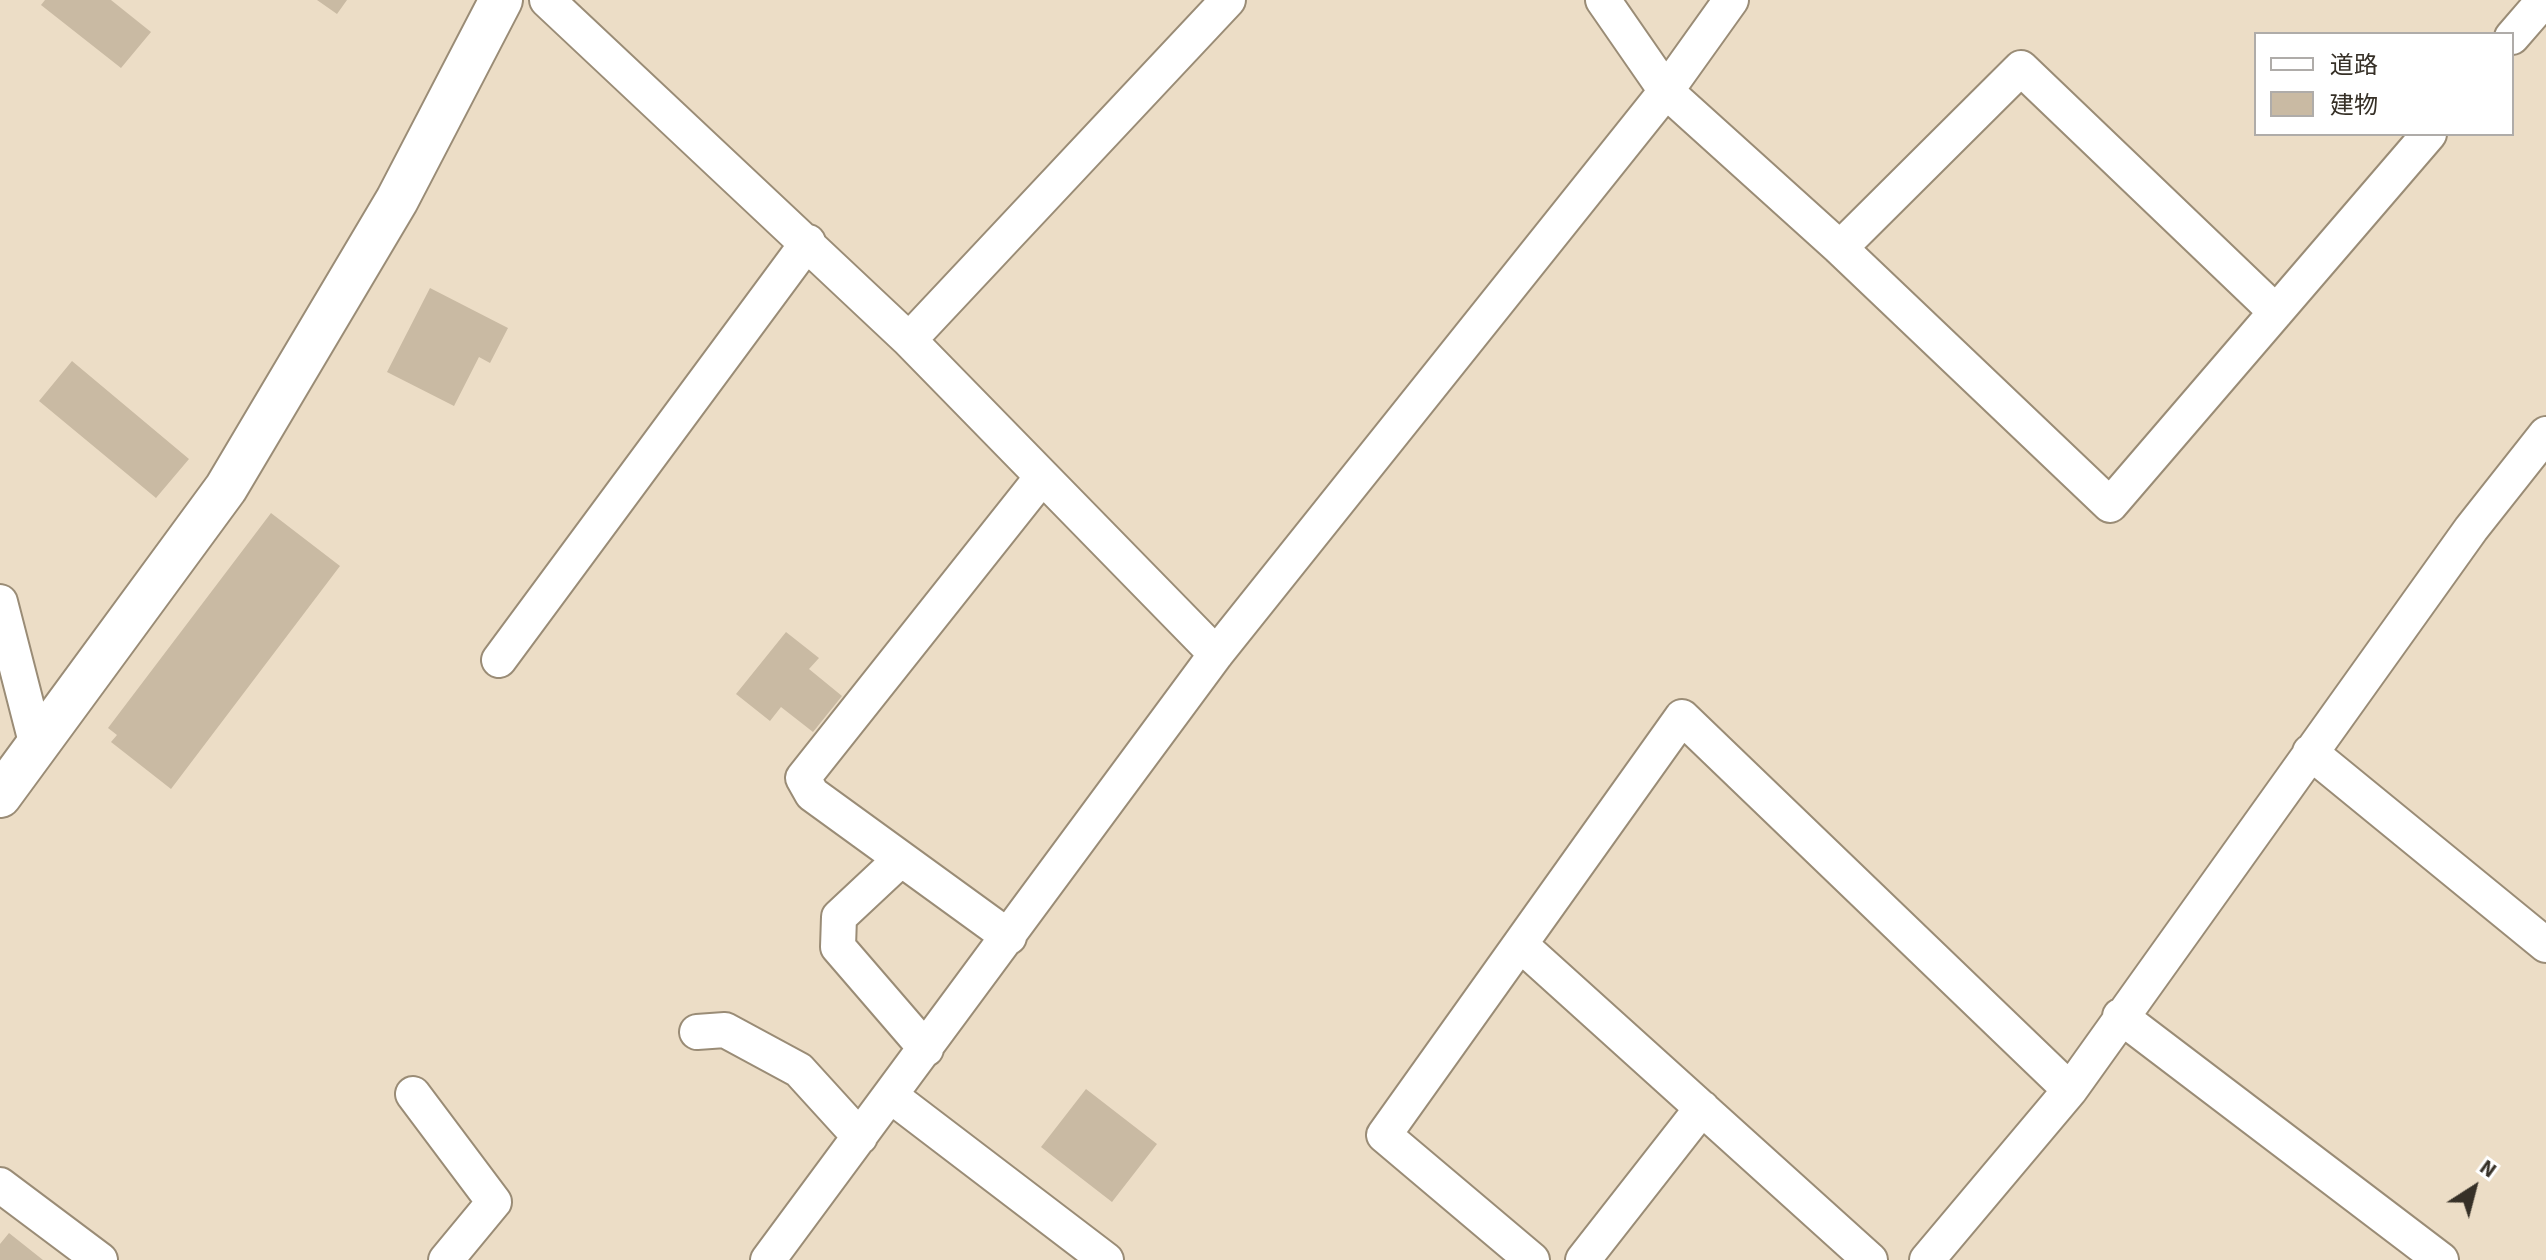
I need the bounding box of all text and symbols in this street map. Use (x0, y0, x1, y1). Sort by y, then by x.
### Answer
legend (2254, 32, 2514, 136)
text: 道路 (2330, 48, 2378, 83)
text: 建物 (2330, 88, 2378, 123)
north arrow (2434, 1148, 2514, 1228)
text: N (2473, 1151, 2503, 1186)

